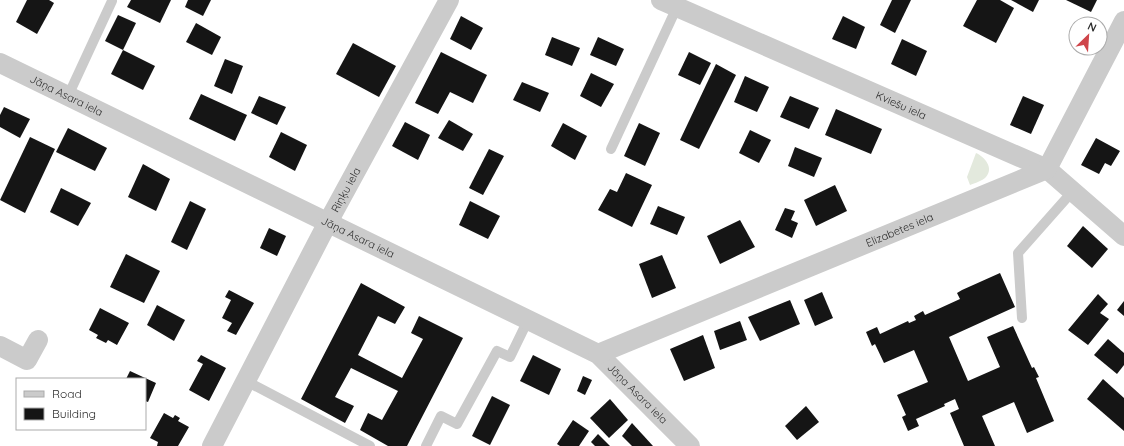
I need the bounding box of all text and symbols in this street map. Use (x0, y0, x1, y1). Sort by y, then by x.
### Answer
north arrow (1068, 16, 1108, 56)
text: N (1086, 19, 1099, 35)
street label: Jāņa Asara iela (28, 72, 105, 119)
street label: Kviešu iela (873, 88, 929, 122)
street label: Riņķu iela (328, 165, 364, 215)
street label: Elizabetes iela (864, 210, 935, 250)
street label: Jāņa Asara iela (319, 213, 397, 261)
street label: Jāņa Asara iela (604, 360, 671, 427)
legend (16, 378, 146, 430)
text: Road (52, 386, 82, 401)
text: Building (52, 406, 96, 421)

